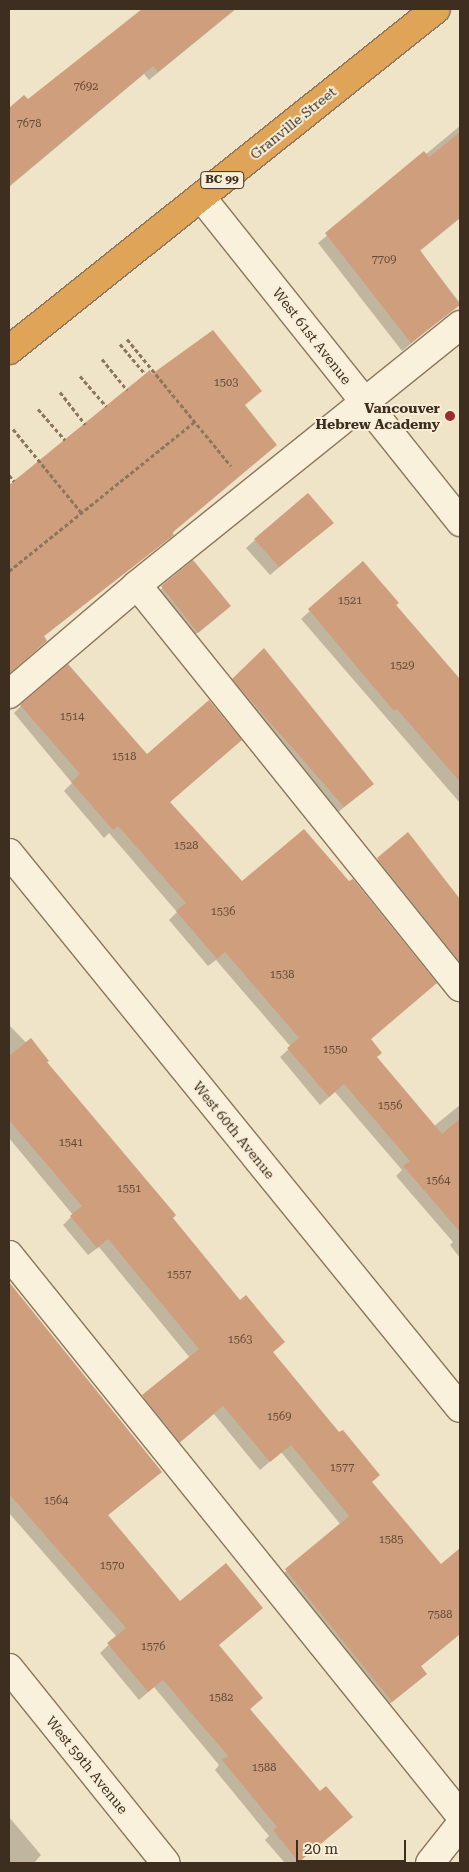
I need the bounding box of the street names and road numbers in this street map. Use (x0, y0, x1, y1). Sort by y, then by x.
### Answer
street label: Granville Street (247, 83, 339, 163)
road number: BC 99 (200, 170, 244, 190)
street label: West 61st Avenue (269, 284, 355, 388)
street label: West 60th Avenue (190, 1078, 278, 1182)
street label: West 59th Avenue (43, 1713, 131, 1817)

